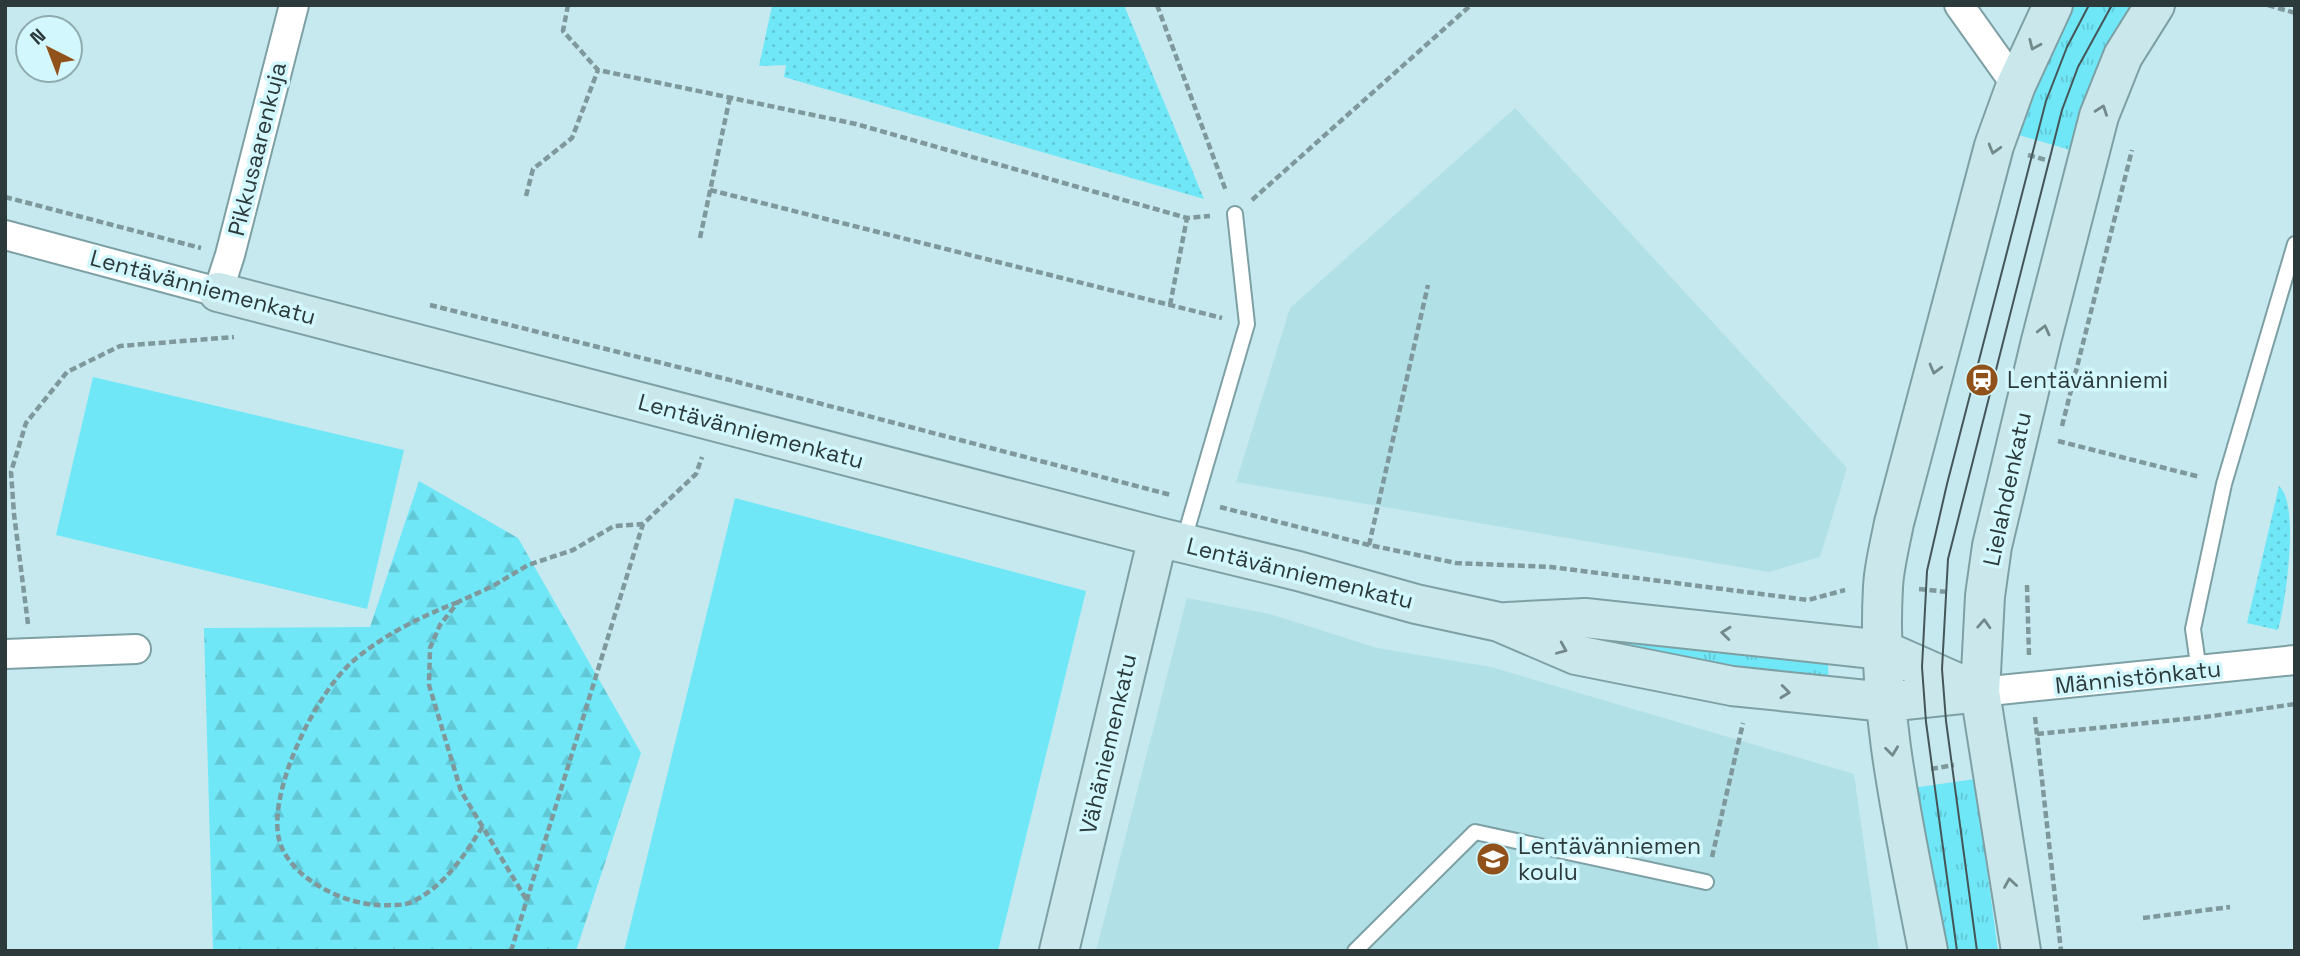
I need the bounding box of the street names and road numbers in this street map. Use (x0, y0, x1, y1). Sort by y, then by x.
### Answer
street label: Pikkusaarenkuja (221, 59, 293, 239)
street label: Lentävänniemenkatu (87, 242, 319, 332)
street label: Lentävänniemenkatu (635, 386, 867, 476)
street label: Lielahdenkatu (1976, 409, 2038, 569)
street label: Lentävänniemenkatu (1184, 530, 1416, 616)
street label: Vähäniemenkatu (1073, 651, 1143, 837)
street label: Männistönkatu (2054, 653, 2222, 701)

